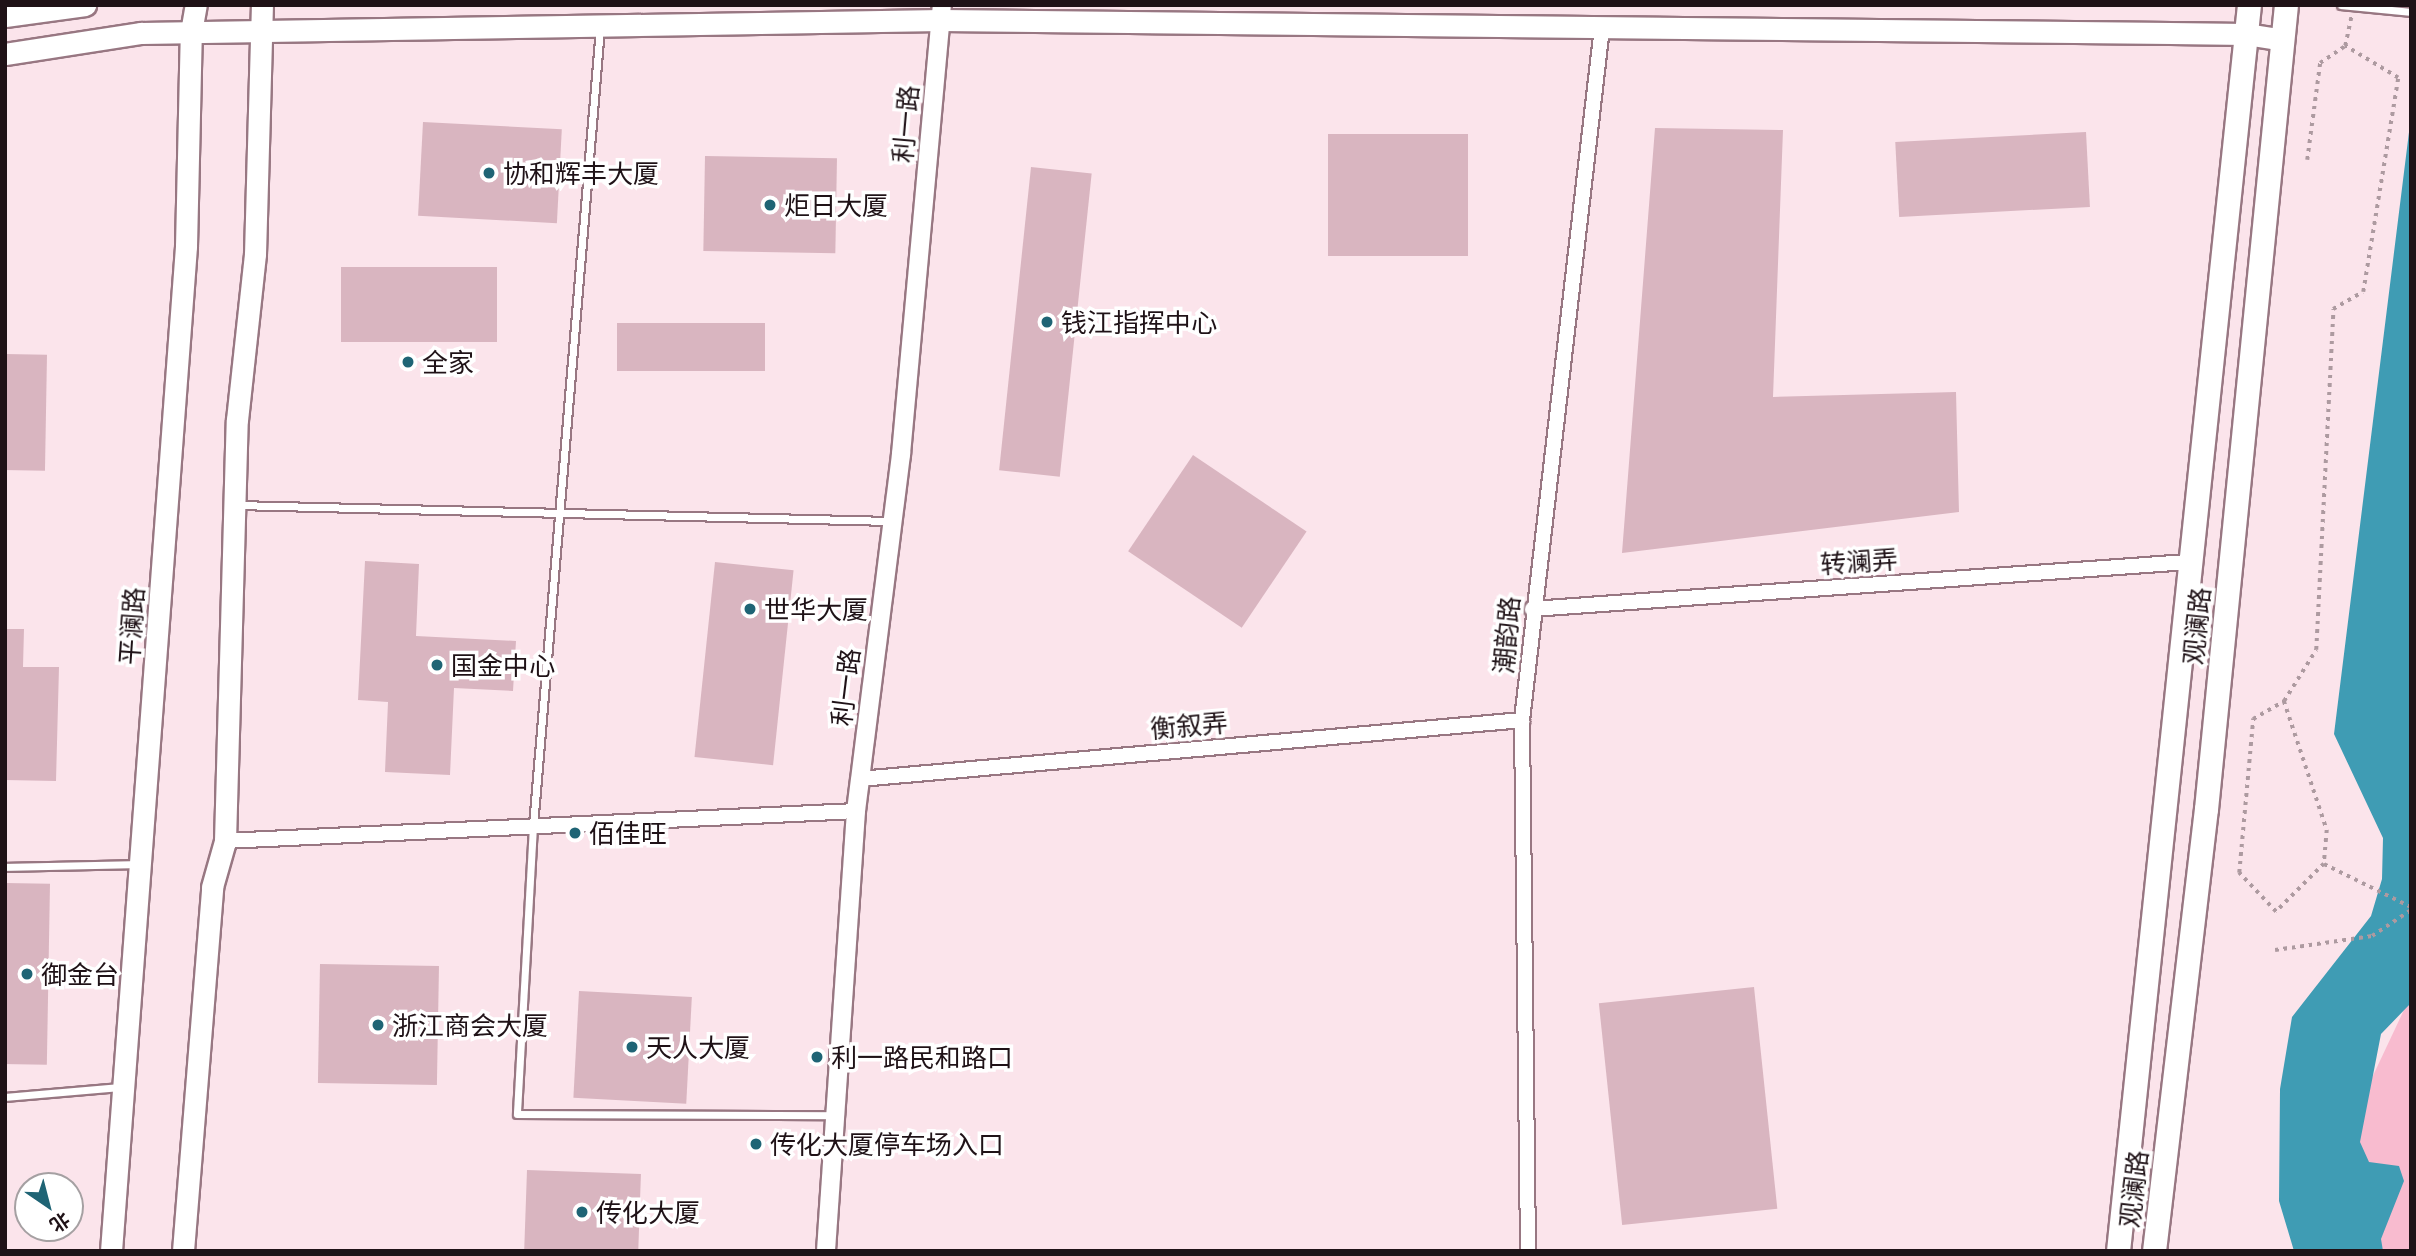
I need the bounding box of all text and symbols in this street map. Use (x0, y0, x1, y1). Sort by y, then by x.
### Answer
street label: 利一路 (886, 84, 924, 164)
place label: 协和辉丰大厦 (503, 157, 659, 189)
marker: 协和辉丰大厦 (481, 165, 497, 181)
place label: 炬日大厦 (784, 189, 888, 221)
marker: 炬日大厦 (762, 197, 778, 213)
place label: 钱江指挥中心 (1061, 306, 1217, 338)
marker: 钱江指挥中心 (1039, 314, 1055, 330)
place label: 全家 (422, 346, 474, 378)
marker: 全家 (400, 354, 416, 370)
street label: 转澜弄 (1819, 543, 1899, 579)
street label: 平澜路 (113, 586, 149, 666)
street label: 观澜路 (2176, 586, 2216, 666)
place label: 世华大厦 (764, 593, 868, 625)
street label: 潮韵路 (1487, 595, 1525, 675)
marker: 世华大厦 (742, 601, 758, 617)
street label: 利一路 (825, 646, 865, 728)
place label: 国金中心 (451, 649, 555, 681)
marker: 国金中心 (429, 657, 445, 673)
street label: 衡叙弄 (1149, 706, 1229, 744)
place label: 佰佳旺 (589, 817, 667, 849)
marker: 佰佳旺 (567, 825, 583, 841)
place label: 御金台 (41, 958, 119, 990)
marker: 御金台 (19, 966, 35, 982)
place label: 浙江商会大厦 (392, 1009, 548, 1041)
marker: 浙江商会大厦 (370, 1017, 386, 1033)
place label: 天人大厦 (646, 1031, 750, 1063)
marker: 天人大厦 (624, 1039, 640, 1055)
place label: 利一路民和路口 (831, 1041, 1013, 1073)
marker: 利一路民和路口 (809, 1049, 825, 1065)
place label: 传化大厦停车场入口 (770, 1128, 1004, 1160)
marker: 传化大厦停车场入口 (748, 1136, 764, 1152)
street label: 观澜路 (2113, 1148, 2153, 1230)
north arrow (14, 1172, 84, 1242)
place label: 传化大厦 (596, 1196, 700, 1228)
marker: 传化大厦 (574, 1204, 590, 1220)
text: 北 (46, 1208, 75, 1238)

